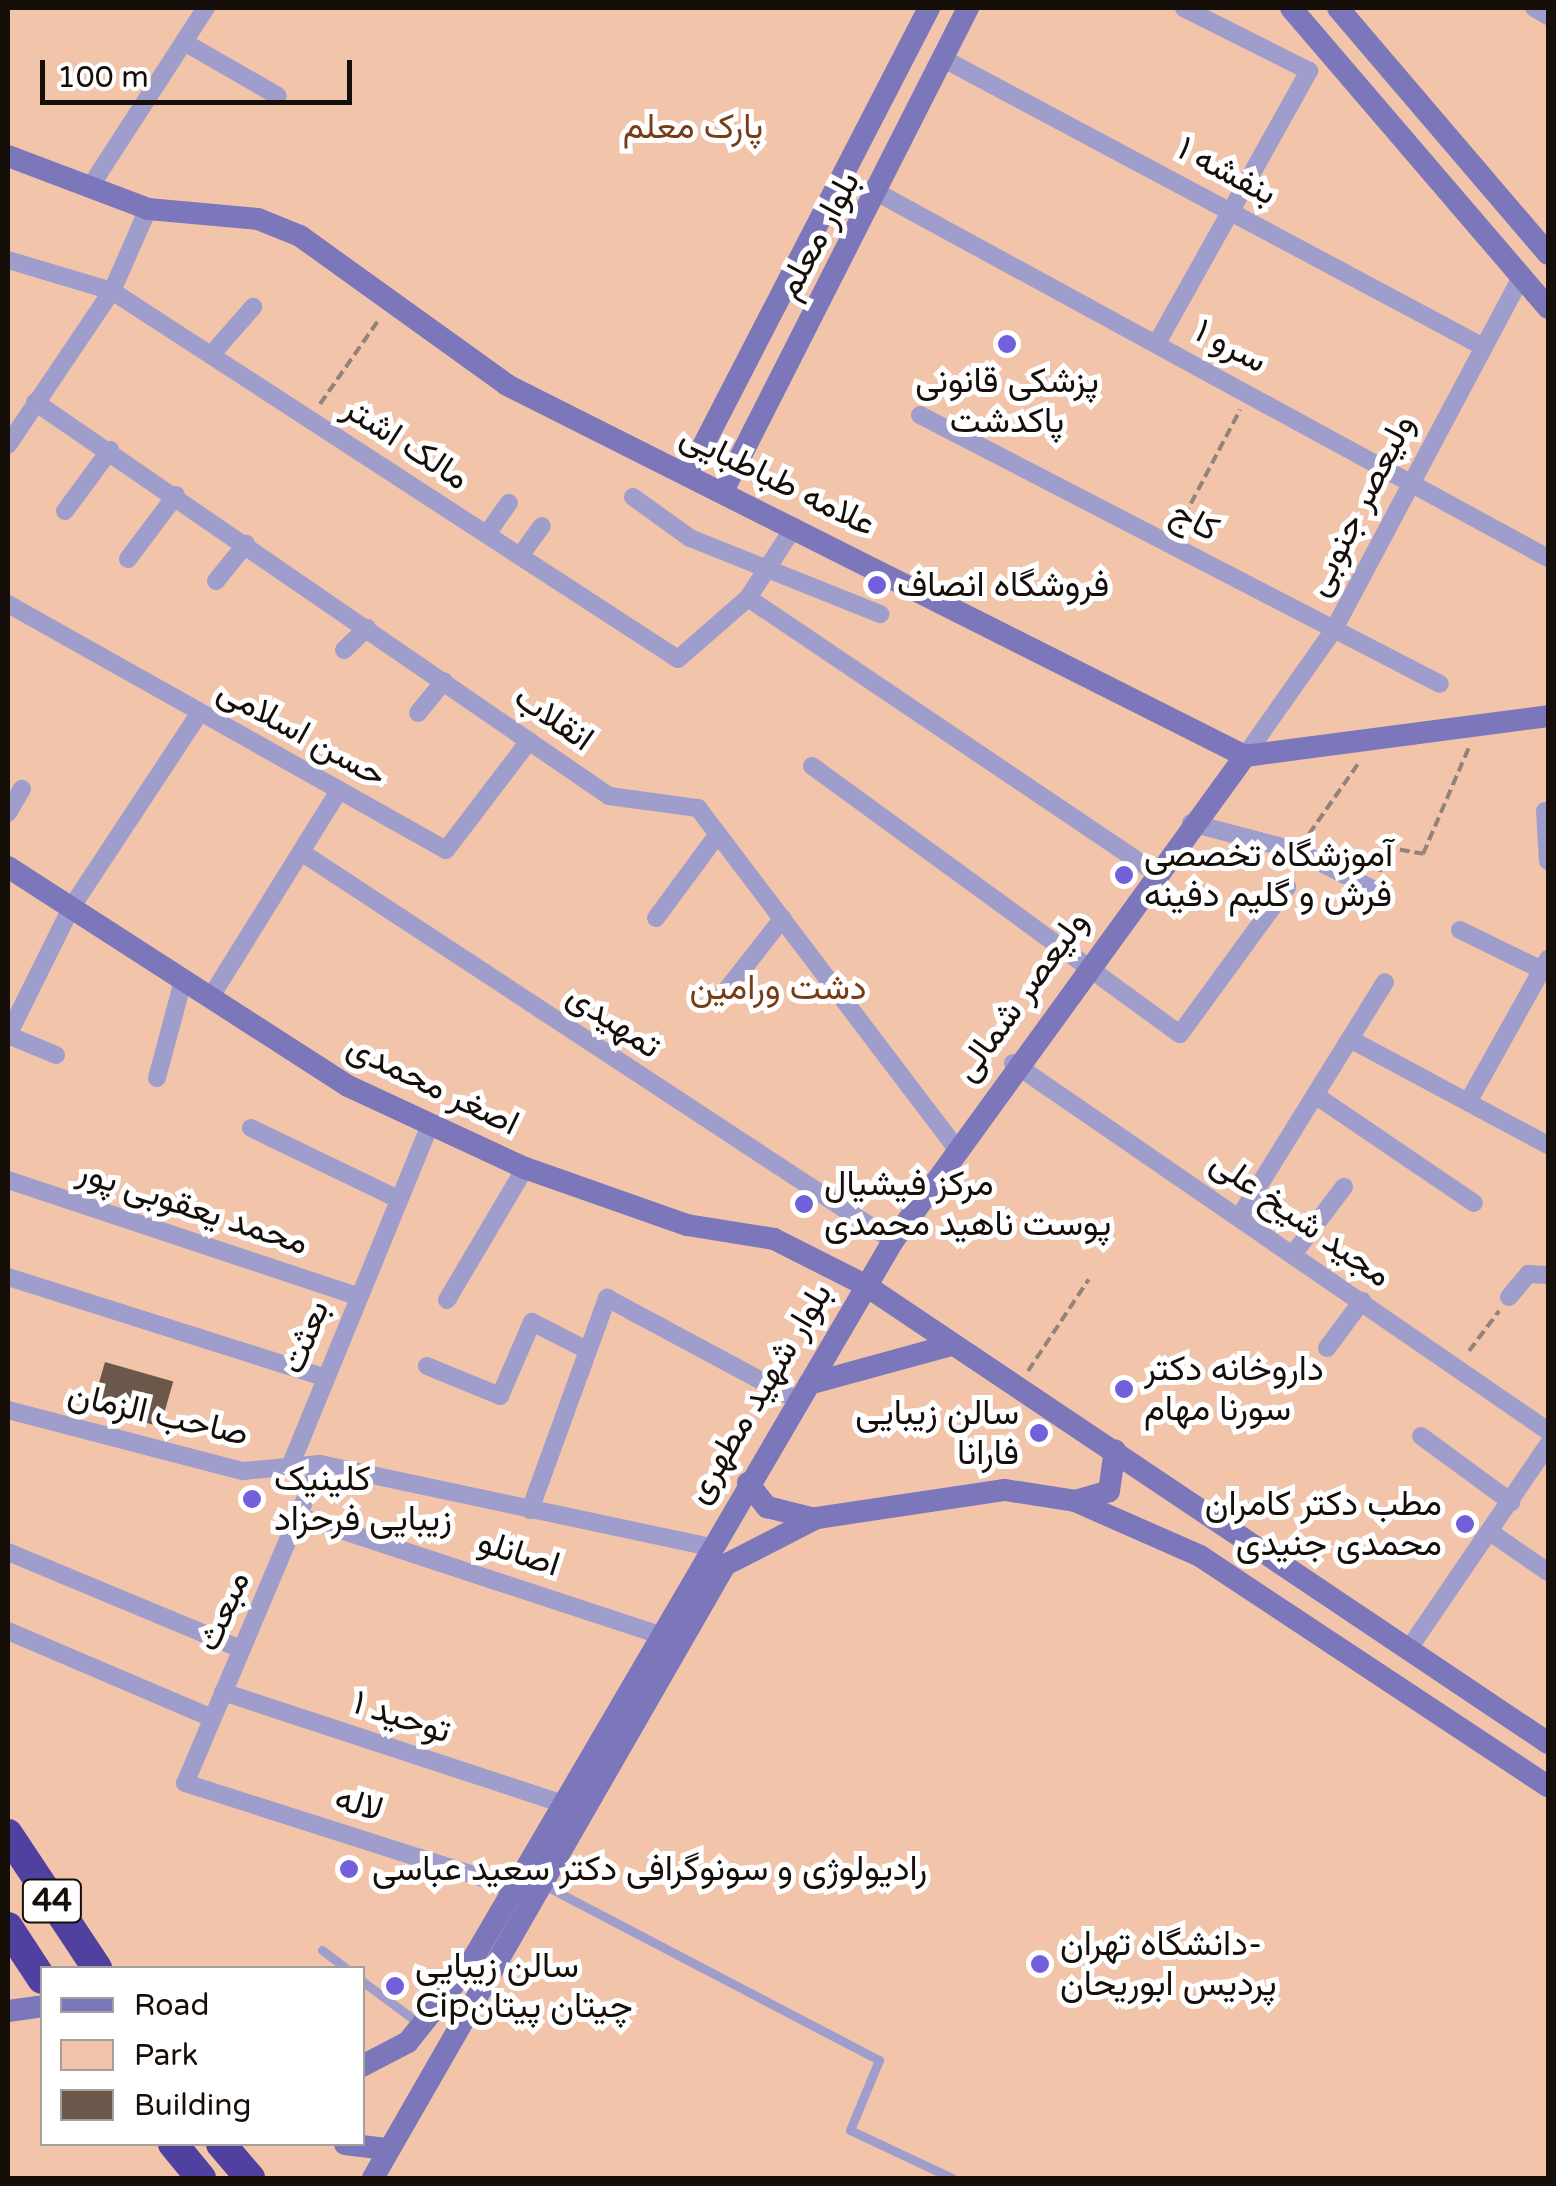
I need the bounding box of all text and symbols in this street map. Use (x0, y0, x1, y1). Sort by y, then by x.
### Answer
scale bar (45, 40, 358, 102)
text: 100 m (57, 59, 149, 96)
park label: پارک معلم (623, 106, 763, 148)
street label: بنفشه ۱ (1170, 127, 1284, 215)
street label: بلوار معلم (767, 164, 869, 306)
street label: سرو ۱ (1188, 310, 1274, 382)
marker: پزشکی قانونی پاکدشت (996, 333, 1018, 355)
place label: پزشکی قانونی پاکدشت (915, 360, 1099, 442)
street label: مالک اشتر (335, 387, 477, 499)
street label: ولیعصر جنوبی (1296, 407, 1424, 603)
street label: علامه طباطبایی (674, 415, 882, 545)
street label: کاج (1164, 491, 1226, 551)
place label: فروشگاه انصاف (897, 564, 1109, 606)
marker: فروشگاه انصاف (866, 574, 888, 596)
street label: حسن اسلامی (210, 669, 394, 797)
street label: انقلاب (506, 676, 602, 760)
place label: آموزشگاه تخصصی فرش و گلیم دفینه (1144, 834, 1393, 916)
marker: آموزشگاه تخصصی فرش و گلیم دفینه (1113, 864, 1135, 886)
street label: ولیعصر شمالی (945, 902, 1097, 1090)
park label: دشت ورامین (689, 967, 867, 1009)
street label: تمهیدی (559, 974, 669, 1068)
street label: اصغر محمدی (340, 1025, 526, 1145)
street label: مجید شیخ علی (1203, 1141, 1399, 1297)
street label: محمد یعقوبی پور (72, 1150, 314, 1264)
place label: مرکز فیشیال پوست ناهید محمدی (824, 1163, 1111, 1245)
marker: مرکز فیشیال پوست ناهید محمدی (793, 1193, 815, 1215)
street label: بلوار شهید مطهری (677, 1275, 841, 1511)
street label: بعثت (271, 1294, 339, 1380)
place label: داروخانه دکتر سورنا مهام (1144, 1348, 1324, 1430)
street label: صاحب الزمان (64, 1373, 252, 1455)
marker: داروخانه دکتر سورنا مهام (1113, 1378, 1135, 1400)
place label: سالن زیبایی فارانا (855, 1392, 1019, 1474)
marker: سالن زیبایی فارانا (1028, 1422, 1050, 1444)
place label: کلینیک زیبایی فرحزاد (274, 1458, 452, 1540)
place label: مطب دکتر کامران محمدی جنیدی (1205, 1483, 1442, 1565)
marker: کلینیک زیبایی فرحزاد (239, 1486, 265, 1512)
marker: مطب دکتر کامران محمدی جنیدی (1452, 1511, 1478, 1537)
street label: اصانلو (473, 1520, 565, 1586)
street label: مبعث (187, 1564, 259, 1658)
street label: توحید ۱ (348, 1682, 456, 1752)
street label: لاله (330, 1777, 388, 1831)
place label: رادیولوژی و سونوگرافی دکتر سعید عباسی (372, 1848, 927, 1890)
marker: رادیولوژی و سونوگرافی دکتر سعید عباسی (336, 1856, 362, 1882)
road number: 44 (20, 1874, 84, 1928)
place label: دانشگاه تهران- پردیس ابوریحان (1060, 1923, 1277, 2005)
place label: سالن زیبایی Cipچیتان پیتان (415, 1945, 633, 2027)
marker: دانشگاه تهران- پردیس ابوریحان (1029, 1953, 1051, 1975)
legend (40, 1966, 365, 2146)
marker: سالن زیبایی Cipچیتان پیتان (384, 1975, 406, 1997)
text: Road (134, 1987, 209, 2024)
text: Park (134, 2037, 198, 2074)
text: Building (134, 2087, 251, 2124)

